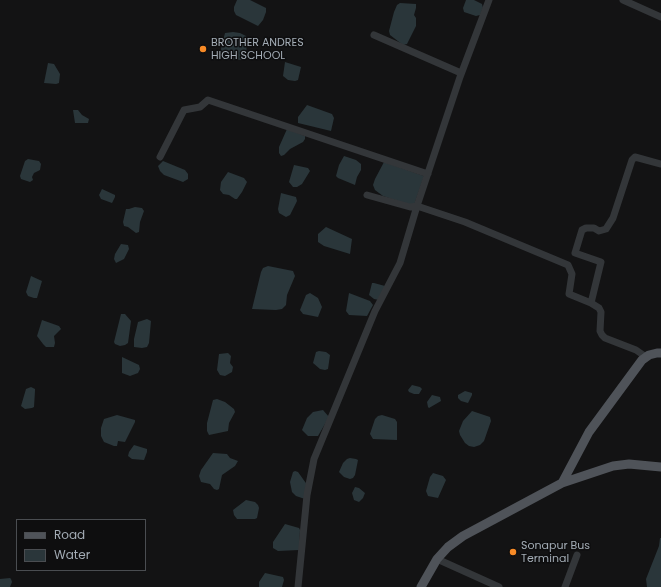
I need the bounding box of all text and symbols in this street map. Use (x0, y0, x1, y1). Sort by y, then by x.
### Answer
place label: BROTHER ANDRES HIGH SCHOOL (211, 36, 304, 62)
marker: BROTHER ANDRES HIGH SCHOOL (198, 44, 208, 54)
legend (16, 519, 146, 571)
text: Road (54, 526, 85, 543)
place label: Sonapur Bus Terminal (521, 539, 590, 565)
text: Water (54, 546, 90, 563)
marker: Sonapur Bus Terminal (508, 547, 518, 557)

